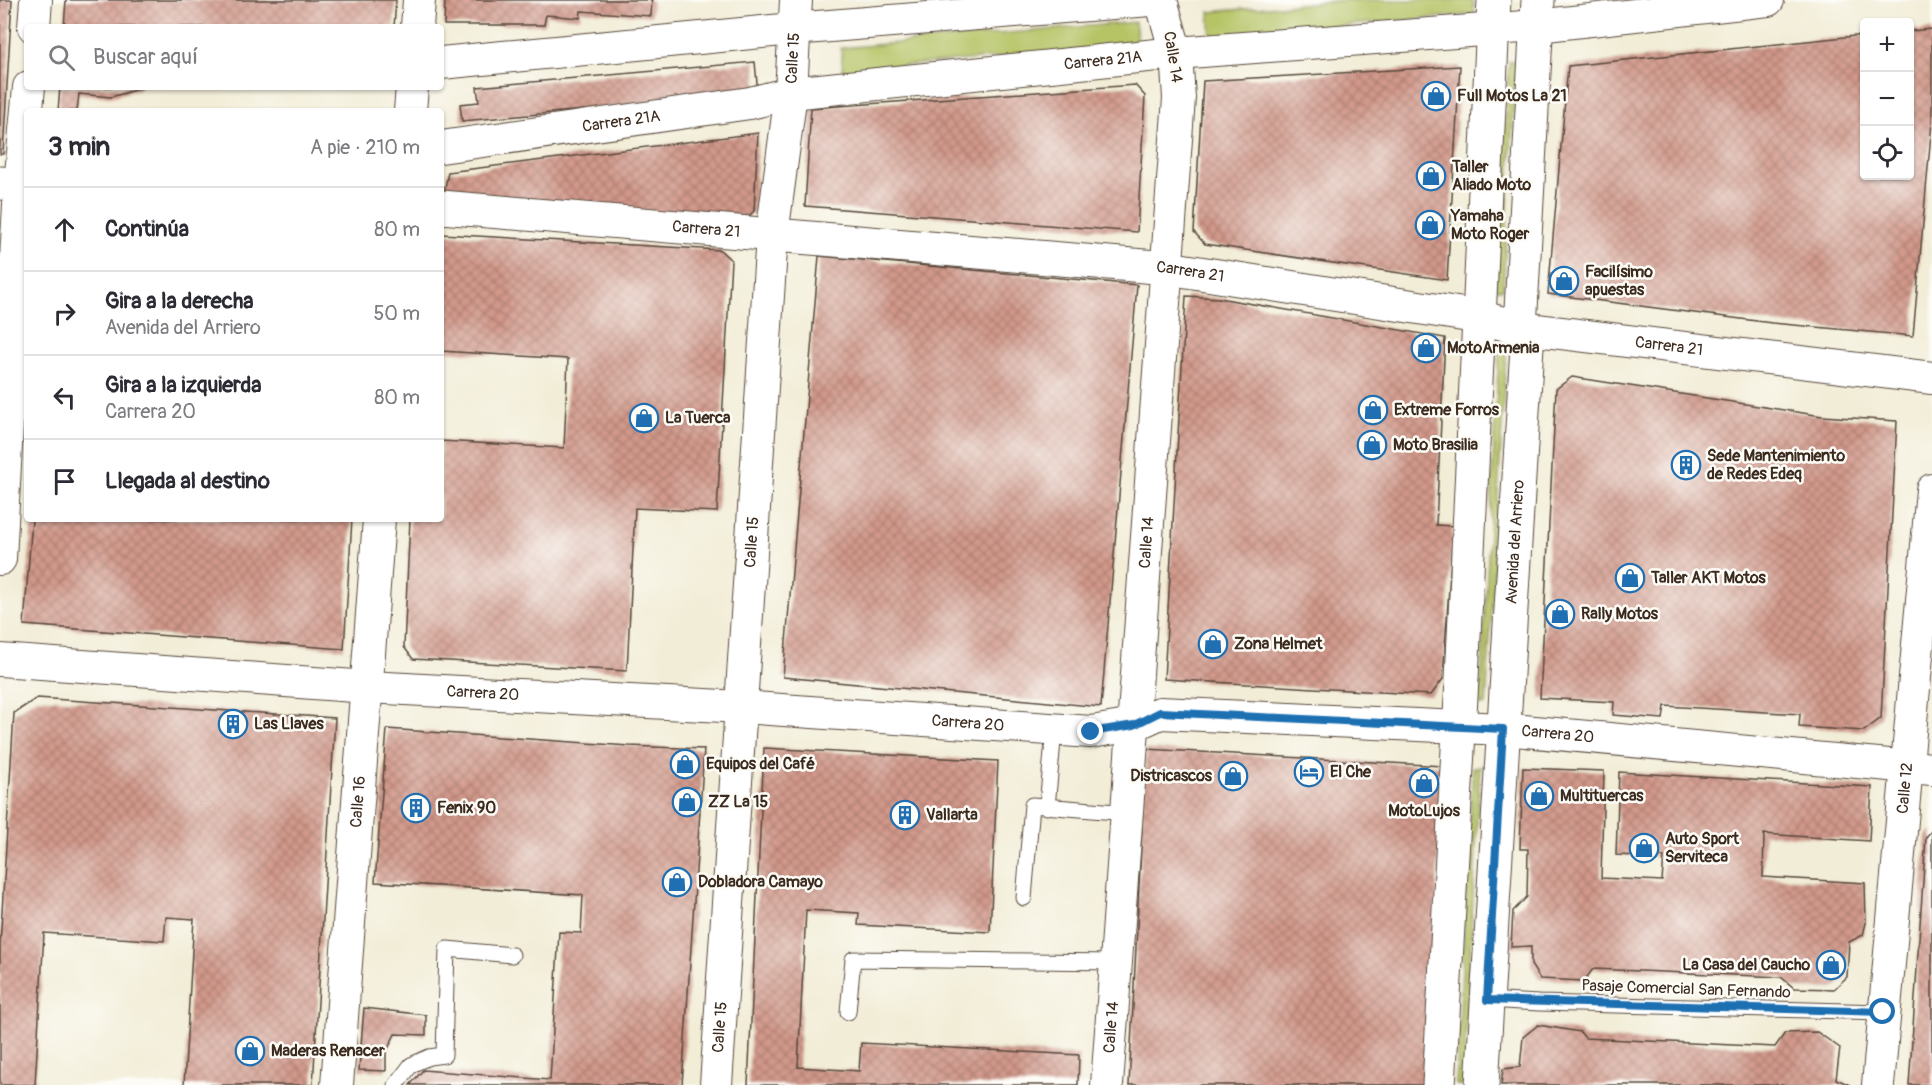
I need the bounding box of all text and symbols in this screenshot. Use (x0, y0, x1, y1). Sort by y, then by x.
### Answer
map controls (1860, 18, 1914, 180)
button: + (1860, 18, 1914, 72)
search box (24, 24, 444, 90)
street label: Calle 14 (1159, 30, 1187, 84)
street label: Calle 15 (782, 32, 804, 84)
icon: search (45, 41, 78, 74)
text: Buscar aquí (93, 43, 198, 71)
street label: Carrera 21A (1063, 47, 1143, 75)
button: − (1860, 72, 1914, 126)
shop icon: Full Motos La 21 (1420, 80, 1452, 112)
place label: Full Motos La 21 (1457, 86, 1567, 106)
street label: Carrera 21A (581, 106, 662, 137)
button: locate (1860, 126, 1914, 180)
text: 3 min (48, 131, 110, 163)
text: A pie · 210 m (310, 135, 420, 160)
place label: Taller Aliado Moto (1451, 157, 1532, 195)
shop icon: Taller Aliado Moto (1415, 160, 1447, 192)
place label: Yamaha Moto Roger (1450, 206, 1529, 244)
shop icon: Yamaha Moto Roger (1414, 209, 1446, 241)
icon: ahead (48, 213, 81, 246)
text: Continúa (105, 215, 189, 243)
street label: Carrera 21 (671, 216, 741, 242)
text: 80 m (374, 217, 420, 242)
street label: Carrera 21 (1156, 257, 1225, 287)
place label: Facilísimo apuestas (1585, 262, 1653, 300)
shop icon: Facilísimo apuestas (1548, 265, 1580, 297)
text: Gira a la derecha (105, 287, 253, 315)
icon: right (48, 297, 81, 330)
text: 50 m (373, 301, 420, 326)
text: Avenida del Arriero (105, 315, 261, 340)
shop icon: MotoArmenia (1410, 332, 1442, 364)
street label: Carrera 21 (1634, 332, 1704, 360)
place label: MotoArmenia (1447, 338, 1540, 358)
text: Gira a la izquierda (105, 371, 262, 399)
icon: left (48, 381, 81, 414)
text: 80 m (374, 385, 420, 410)
shop icon: Extreme Forros (1357, 394, 1389, 426)
text: Carrera 20 (105, 399, 196, 424)
place label: Extreme Forros (1394, 400, 1500, 420)
shop icon: La Tuerca (628, 402, 660, 434)
place label: La Tuerca (665, 408, 731, 428)
shop icon: Moto Brasilia (1356, 429, 1388, 461)
place label: Moto Brasilia (1393, 435, 1478, 455)
place label: Sede Mantenimiento de Redes Edeq (1707, 446, 1845, 484)
building icon: Sede Mantenimiento de Redes Edeq (1670, 449, 1702, 481)
icon: arrive (48, 465, 81, 498)
text: Llegada al destino (105, 467, 270, 495)
street label: Avenida del Arriero (1501, 479, 1529, 605)
street label: Calle 15 (740, 516, 763, 568)
street label: Calle 14 (1135, 516, 1158, 569)
shop icon: Taller AKT Motos (1614, 562, 1646, 594)
place label: Taller AKT Motos (1650, 568, 1767, 588)
shop icon: Rally Motos (1544, 598, 1576, 630)
place label: Rally Motos (1581, 604, 1659, 624)
shop icon: Zona Helmet (1197, 628, 1229, 660)
place label: Zona Helmet (1234, 634, 1323, 654)
street label: Carrera 20 (446, 681, 520, 705)
building icon: Las Llaves (217, 708, 249, 740)
street label: Carrera 20 (931, 711, 1005, 736)
place label: Las Llaves (254, 714, 324, 734)
route end (1077, 718, 1103, 744)
street label: Carrera 20 (1521, 721, 1595, 747)
shop icon: Equipos del Café (669, 748, 701, 780)
place label: Equipos del Café (706, 754, 815, 774)
hotel icon: El Che (1293, 756, 1325, 788)
shop icon: Districascos (1217, 760, 1249, 792)
place label: El Che (1330, 762, 1372, 782)
street label: Calle 12 (1893, 762, 1917, 815)
place label: Districascos (1130, 766, 1213, 786)
shop icon: MotoLujos (1408, 767, 1440, 799)
street label: Calle 16 (346, 775, 370, 828)
shop icon: Multituercas (1523, 780, 1555, 812)
shop icon: ZZ La 15 (671, 786, 703, 818)
place label: Multituercas (1560, 786, 1644, 806)
building icon: Fenix 90 (400, 792, 432, 824)
place label: ZZ La 15 (708, 792, 768, 812)
place label: Fenix 90 (437, 798, 496, 818)
building icon: Vallarta (889, 799, 921, 831)
place label: MotoLujos (1388, 801, 1461, 821)
place label: Vallarta (926, 805, 978, 825)
place label: Auto Sport Serviteca (1665, 829, 1739, 867)
shop icon: Auto Sport Serviteca (1628, 832, 1660, 864)
shop icon: Dobladora Camayo (661, 866, 693, 898)
place label: Dobladora Camayo (698, 872, 823, 892)
shop icon: La Casa del Caucho (1815, 949, 1847, 981)
place label: La Casa del Caucho (1682, 955, 1810, 975)
street label: Pasaje Comercial San Fernando (1581, 975, 1791, 1003)
route start (1869, 998, 1895, 1024)
street label: Calle 15 (708, 1001, 731, 1053)
street label: Calle 14 (1099, 1001, 1123, 1054)
shop icon: Maderas Renacer (234, 1035, 266, 1067)
place label: Maderas Renacer (271, 1041, 385, 1061)

